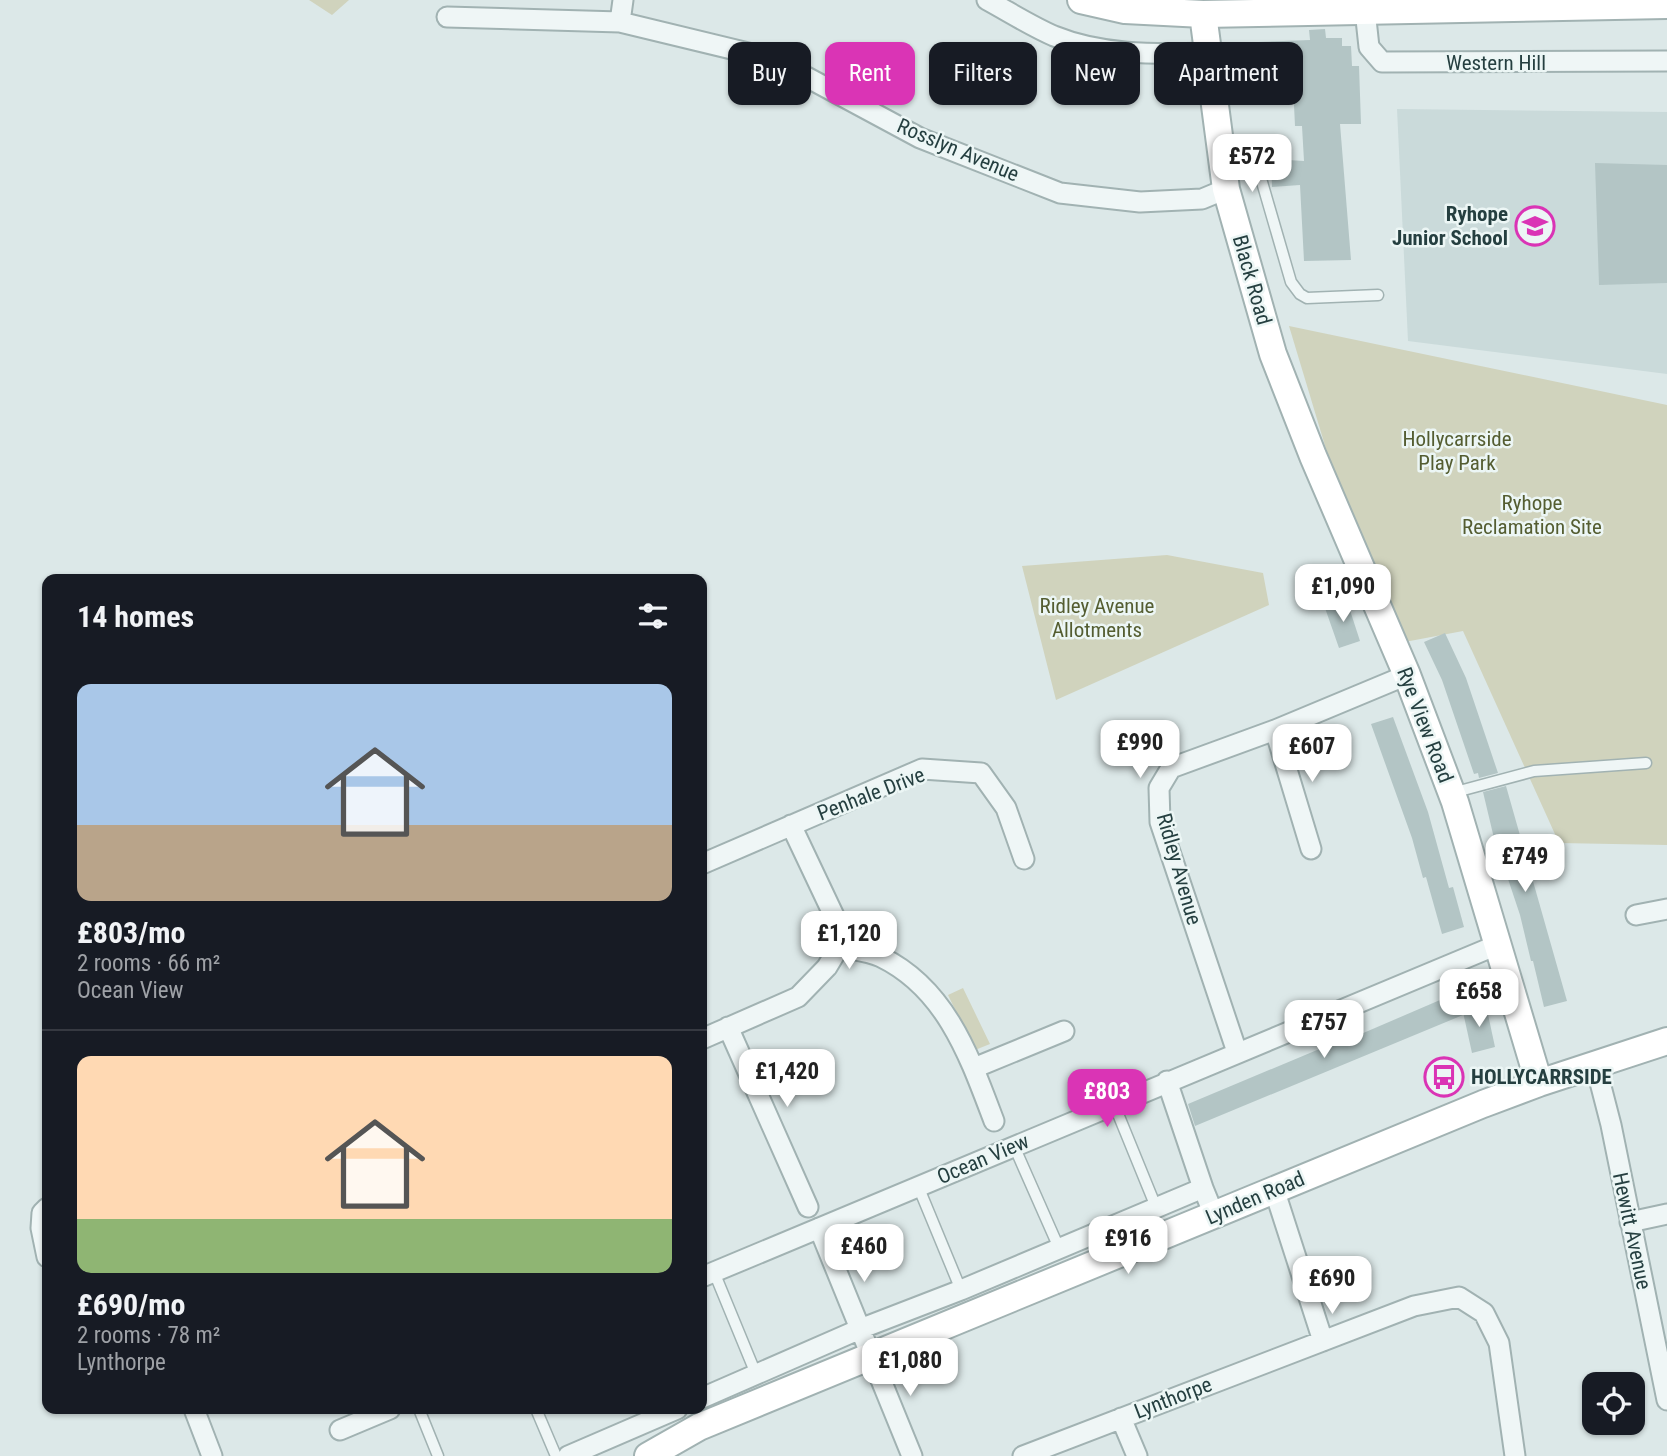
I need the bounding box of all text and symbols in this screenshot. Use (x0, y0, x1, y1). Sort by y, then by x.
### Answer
chip: Buy (728, 42, 811, 105)
chip: Rent (825, 42, 915, 105)
chip: Filters (929, 42, 1037, 105)
chip: New (1051, 42, 1140, 105)
chip: Apartment (1154, 42, 1303, 105)
street label: Western Hill (1446, 51, 1546, 75)
street label: Rosslyn Avenue (894, 114, 1023, 186)
pin: £572 (1211, 134, 1293, 194)
text: £572 (1229, 143, 1275, 170)
place label: Ryhope Junior School (1392, 202, 1508, 250)
school or university icon: Ryhope Junior School (1514, 205, 1556, 247)
street label: Black Road (1228, 232, 1276, 328)
park label: Hollycarrside Play Park (1402, 427, 1512, 475)
park label: Ryhope Reclamation Site (1462, 491, 1602, 539)
pin: £1,090 (1286, 564, 1400, 624)
text: £1,090 (1311, 573, 1375, 600)
park label: Ridley Avenue Allotments (1040, 594, 1155, 642)
icon: filters (634, 597, 672, 635)
text: 14 homes (77, 599, 194, 634)
street label: Rye View Road (1392, 664, 1458, 786)
pin: £990 (1099, 720, 1181, 780)
pin: £607 (1271, 724, 1353, 784)
icon: home (312, 729, 438, 855)
text: £990 (1117, 729, 1163, 756)
text: £607 (1289, 733, 1335, 760)
street label: Penhale Drive (814, 762, 928, 825)
street label: Ridley Avenue (1152, 810, 1206, 928)
pin: £749 (1484, 834, 1566, 894)
text: £749 (1502, 843, 1548, 870)
pin: £1,120 (792, 912, 906, 971)
text: £803/mo (77, 915, 185, 950)
text: £1,120 (817, 920, 881, 947)
text: 2 rooms · 66 m² (77, 950, 220, 977)
pin: £658 (1438, 970, 1520, 1029)
text: Ocean View (77, 977, 184, 1004)
text: £658 (1456, 978, 1502, 1005)
pin: £757 (1283, 1000, 1365, 1060)
text: £757 (1301, 1009, 1347, 1036)
pin: £1,420 (730, 1050, 844, 1109)
bus stop icon: HOLLYCARRSIDE (1423, 1056, 1465, 1098)
text: £1,420 (755, 1058, 819, 1085)
place label: HOLLYCARRSIDE (1471, 1065, 1612, 1089)
pin: £803 (1066, 1070, 1148, 1129)
text: £803 (1084, 1078, 1130, 1105)
icon: home (312, 1101, 438, 1227)
street label: Ocean View (934, 1129, 1033, 1189)
street label: Lynden Road (1202, 1166, 1308, 1230)
street label: Hewitt Avenue (1608, 1170, 1656, 1292)
pin: £916 (1087, 1216, 1169, 1276)
pin: £460 (823, 1224, 905, 1284)
text: £916 (1105, 1225, 1151, 1252)
text: £460 (841, 1233, 887, 1260)
pin: £690 (1291, 1256, 1373, 1316)
text: £690 (1309, 1265, 1355, 1292)
text: £690/mo (77, 1287, 185, 1322)
text: 2 rooms · 78 m² (77, 1322, 220, 1349)
pin: £1,080 (853, 1338, 967, 1398)
text: £1,080 (878, 1347, 942, 1374)
text: Lynthorpe (77, 1349, 166, 1376)
street label: Lynthorpe (1131, 1372, 1215, 1424)
map controls (1582, 1372, 1645, 1435)
button: locate (1582, 1372, 1645, 1435)

